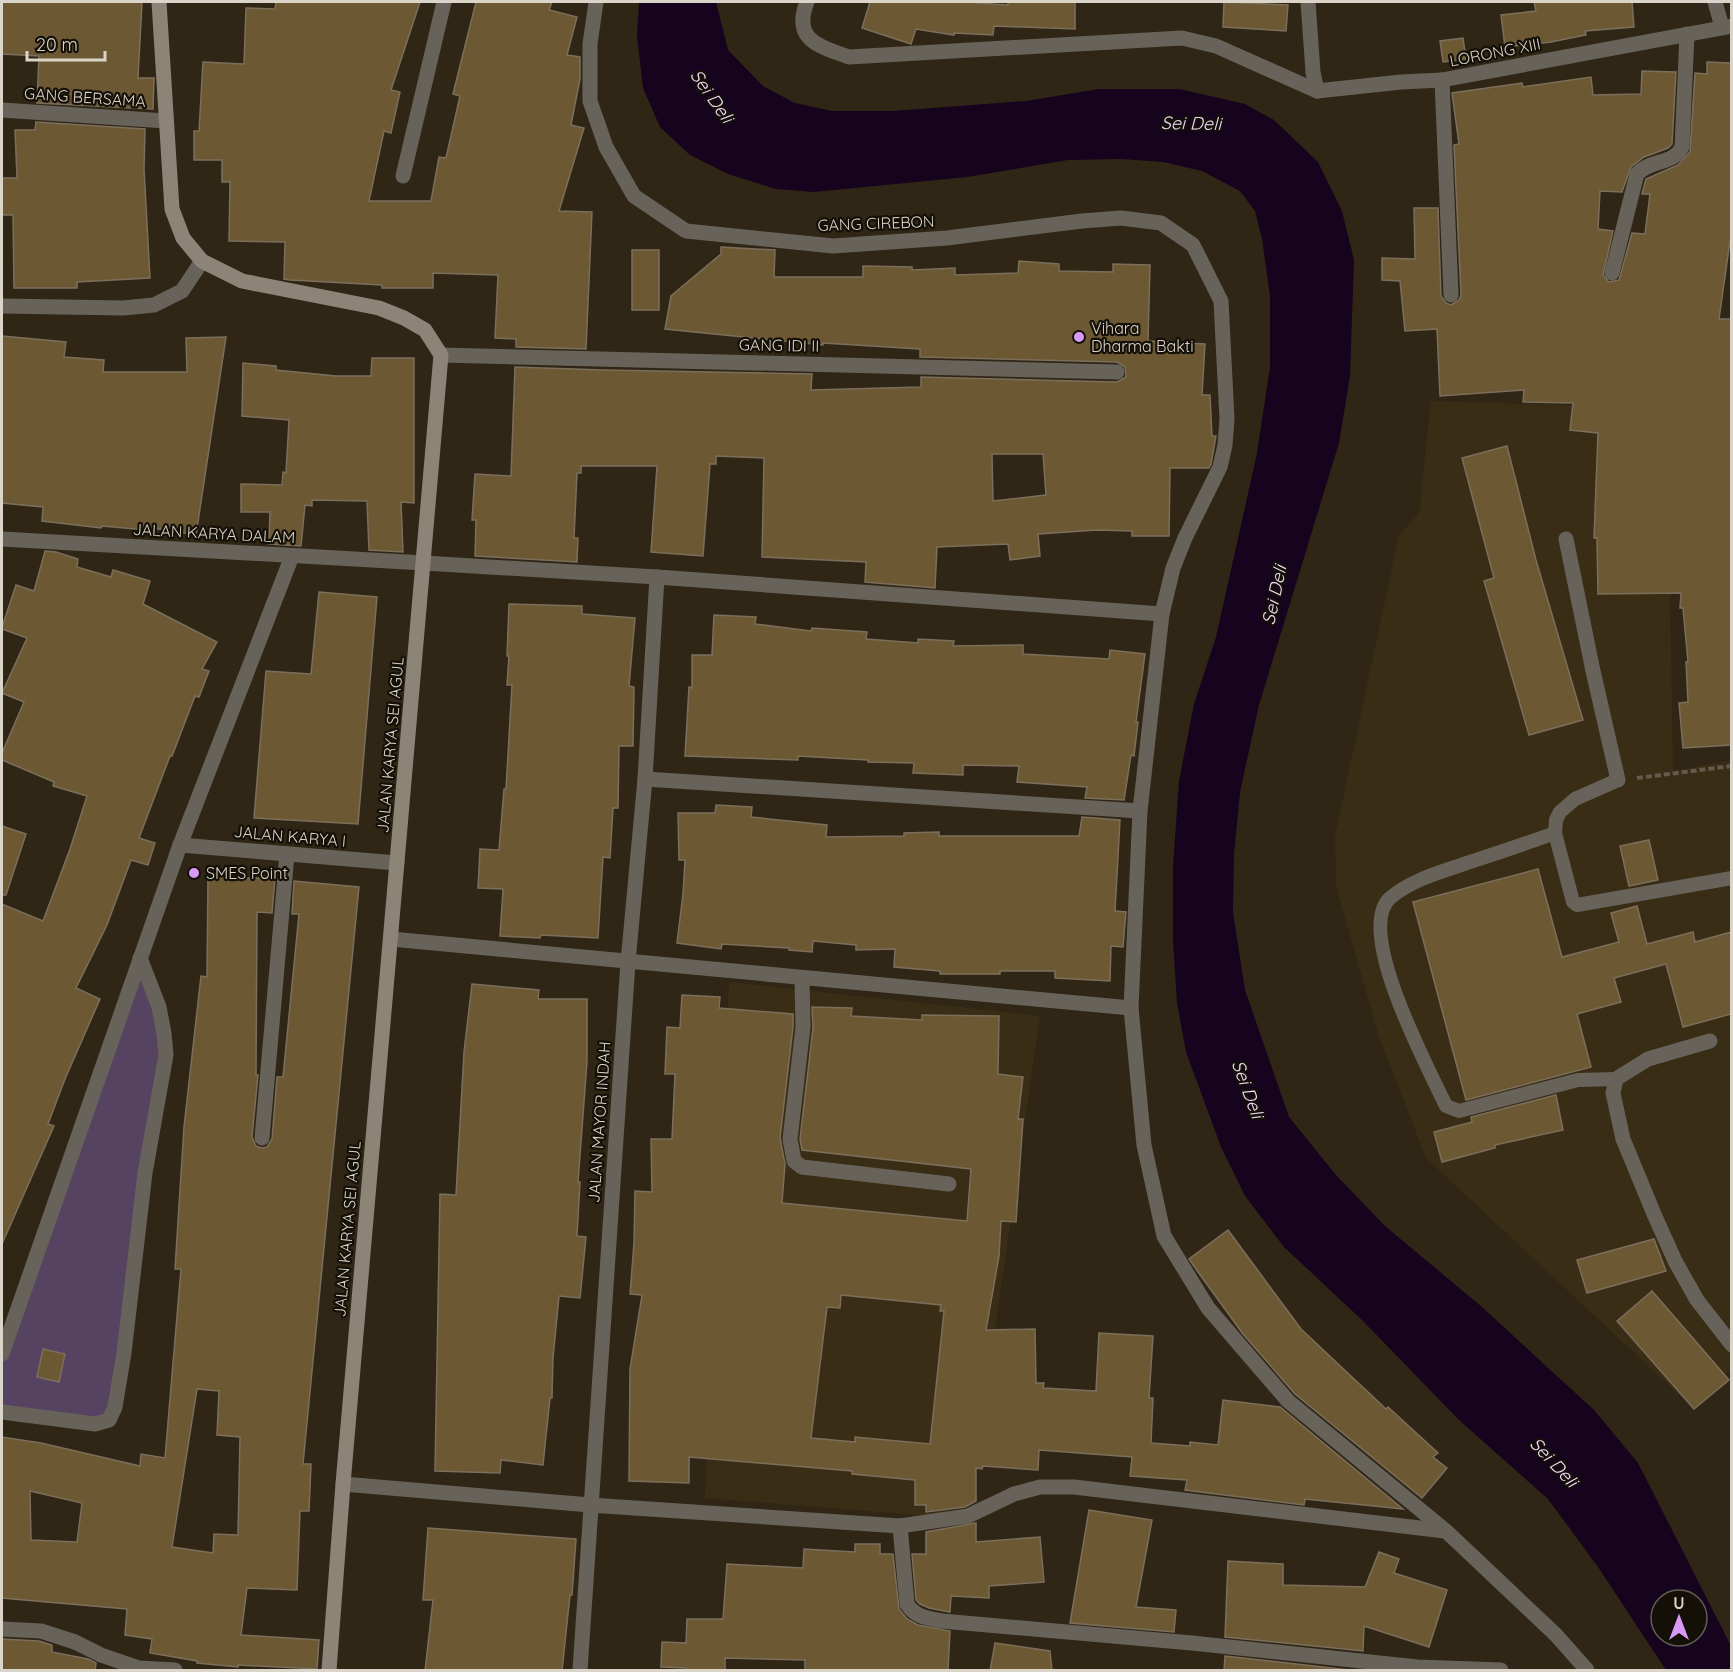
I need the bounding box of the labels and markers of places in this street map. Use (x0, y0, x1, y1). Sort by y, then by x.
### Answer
place label: Vihara Dharma Bakti (1091, 318, 1194, 356)
marker: Vihara Dharma Bakti (1072, 330, 1086, 344)
place label: SMES Point (206, 863, 288, 883)
marker: SMES Point (187, 866, 201, 880)

